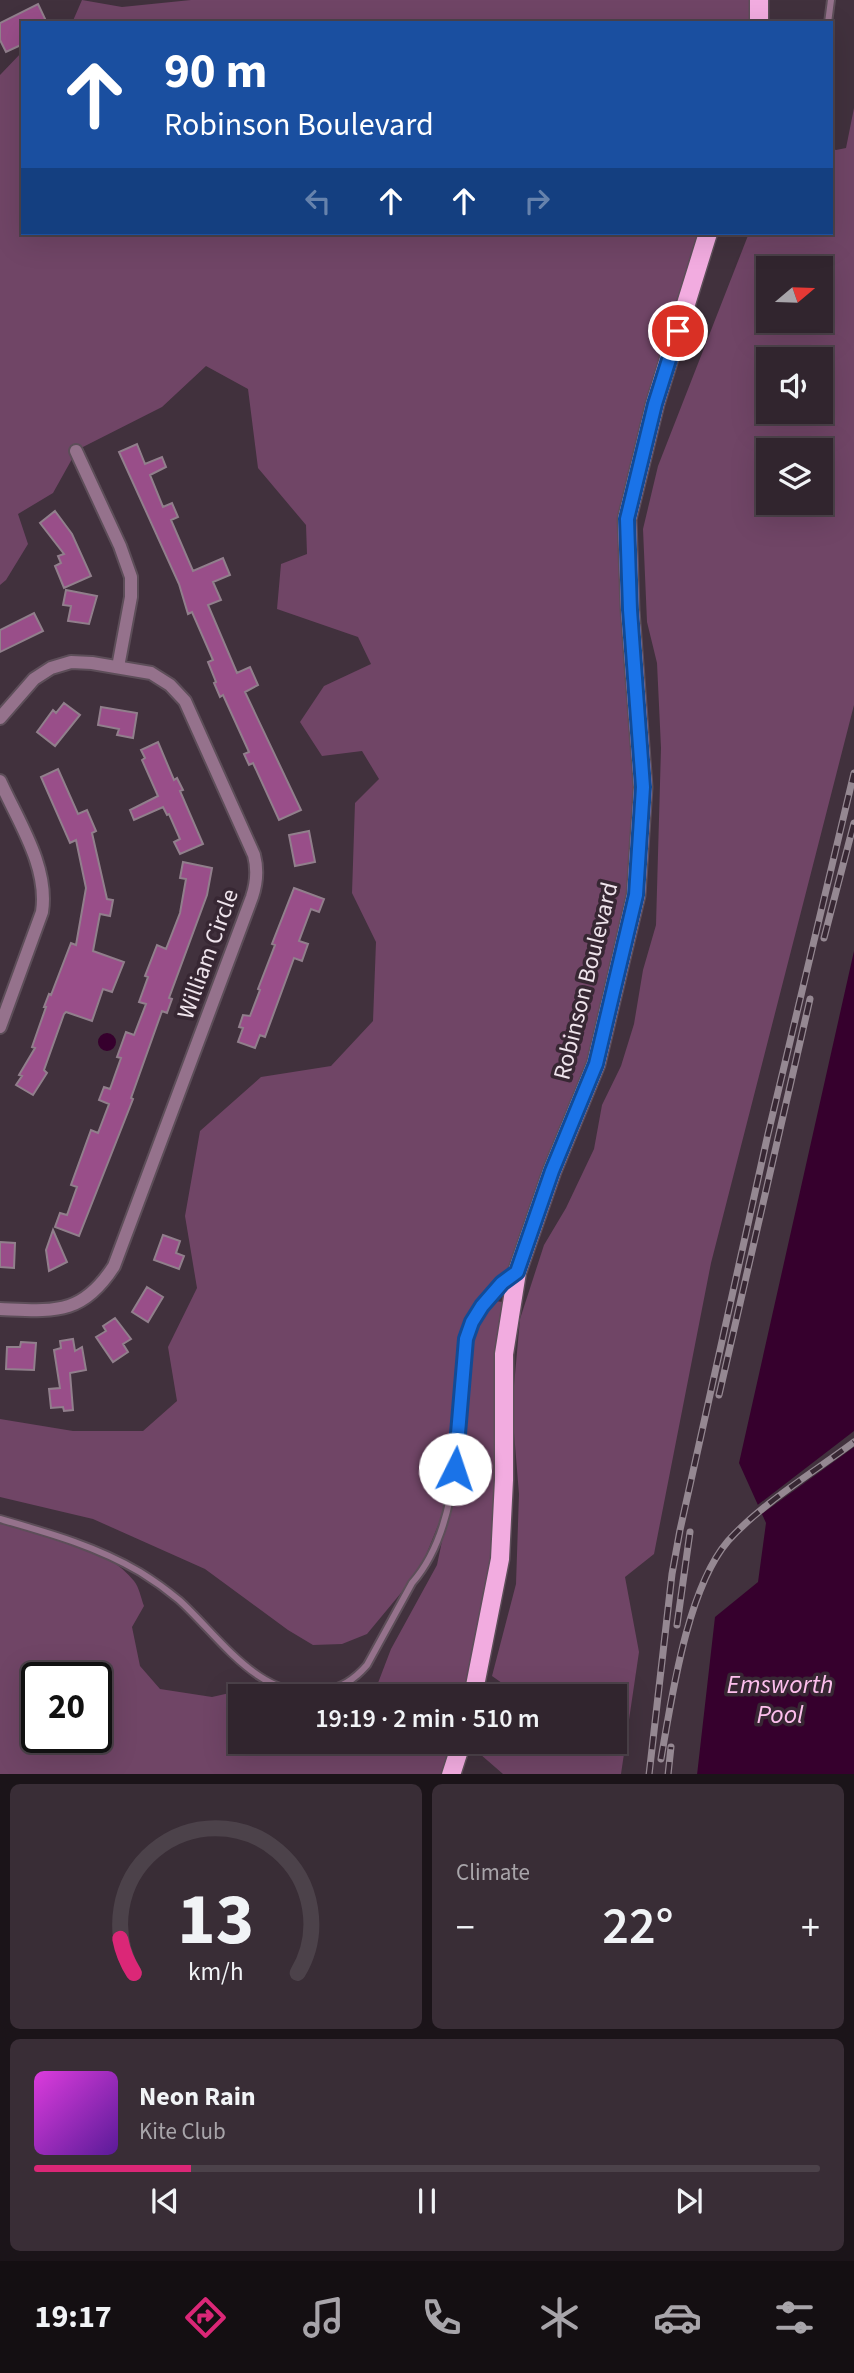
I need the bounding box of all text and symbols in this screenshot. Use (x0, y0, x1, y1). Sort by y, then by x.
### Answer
text: 90 m (164, 37, 268, 107)
icon: ahead (49, 49, 140, 140)
text: Robinson Boulevard (164, 102, 434, 148)
icon: left (299, 182, 337, 220)
icon: ahead (372, 182, 410, 220)
icon: ahead (445, 182, 483, 220)
icon: right (518, 182, 556, 220)
north arrow (756, 256, 833, 332)
map controls (756, 256, 833, 515)
pin (648, 301, 708, 361)
icon: arrive (659, 312, 697, 350)
button: sound (756, 347, 833, 424)
button: layers (756, 438, 833, 515)
street label: Robinson Boulevard (545, 879, 627, 1083)
street label: William Circle (168, 884, 248, 1024)
position arrow (418, 1432, 492, 1506)
speed limit sign: 20 (21, 1662, 112, 1753)
water label: Emsworth Pool (727, 1666, 833, 1733)
text: 19:19 · 2 min · 510 m (315, 1700, 540, 1737)
text: Climate (456, 1856, 530, 1889)
text: 13 (178, 1868, 254, 1972)
text: 22° (602, 1890, 674, 1964)
text: − (456, 1901, 475, 1955)
text: + (801, 1901, 820, 1955)
text: km/h (188, 1953, 244, 1989)
text: Neon Rain (139, 2078, 256, 2115)
text: Kite Club (139, 2115, 226, 2148)
icon: previous (146, 2182, 184, 2220)
icon: pause (408, 2182, 446, 2220)
icon: next (670, 2182, 708, 2220)
icon: directions (181, 2293, 230, 2342)
icon: music (299, 2293, 348, 2342)
icon: phone (417, 2293, 466, 2342)
icon: climate (535, 2293, 584, 2342)
icon: car (653, 2293, 702, 2342)
icon: filters (770, 2293, 819, 2342)
text: 19:17 (34, 2294, 112, 2340)

